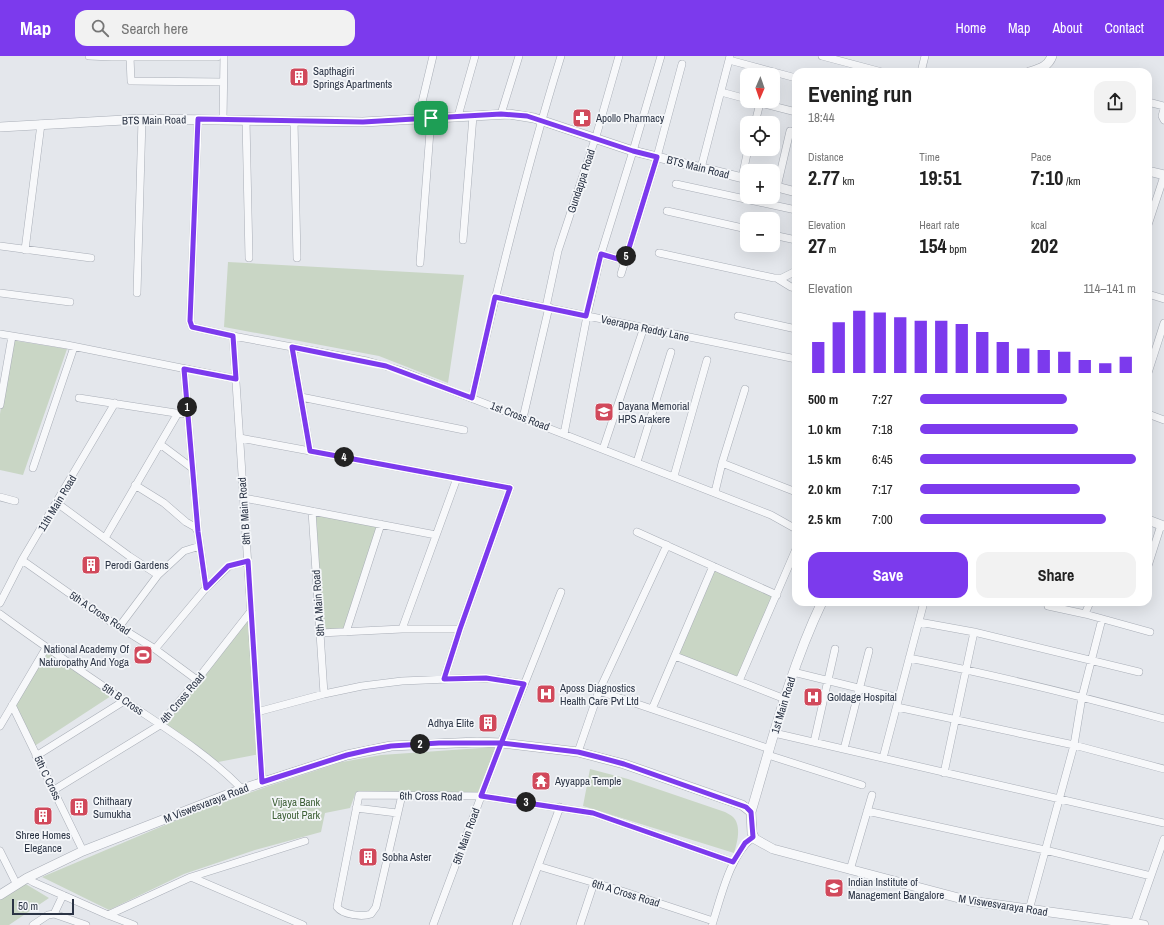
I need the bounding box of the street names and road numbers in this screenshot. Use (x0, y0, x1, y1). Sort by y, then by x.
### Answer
street label: BTS Main Road (122, 112, 186, 128)
street label: Gundappa Road (564, 147, 598, 215)
street label: BTS Main Road (665, 152, 731, 182)
street label: Veerappa Reddy Lane (600, 312, 690, 344)
street label: 1st Cross Road (488, 398, 552, 434)
street label: 11th Main Road (35, 472, 79, 534)
street label: 8th B Main Road (235, 477, 253, 545)
street label: 8th A Main Road (309, 569, 327, 637)
street label: 5th A Cross Road (67, 588, 133, 638)
street label: 4th Cross Road (156, 669, 208, 727)
street label: 1st Main Road (768, 675, 798, 735)
street label: 5th B Cross (100, 680, 147, 718)
street label: 5th C Cross (31, 754, 65, 803)
street label: M Viswesvaraya Road (161, 780, 251, 826)
street label: 6th Cross Road (400, 788, 462, 804)
street label: 5th Main Road (449, 806, 483, 866)
street label: 6th A Cross Road (590, 876, 662, 910)
street label: M Viswesvaraya Road (957, 891, 1049, 919)

